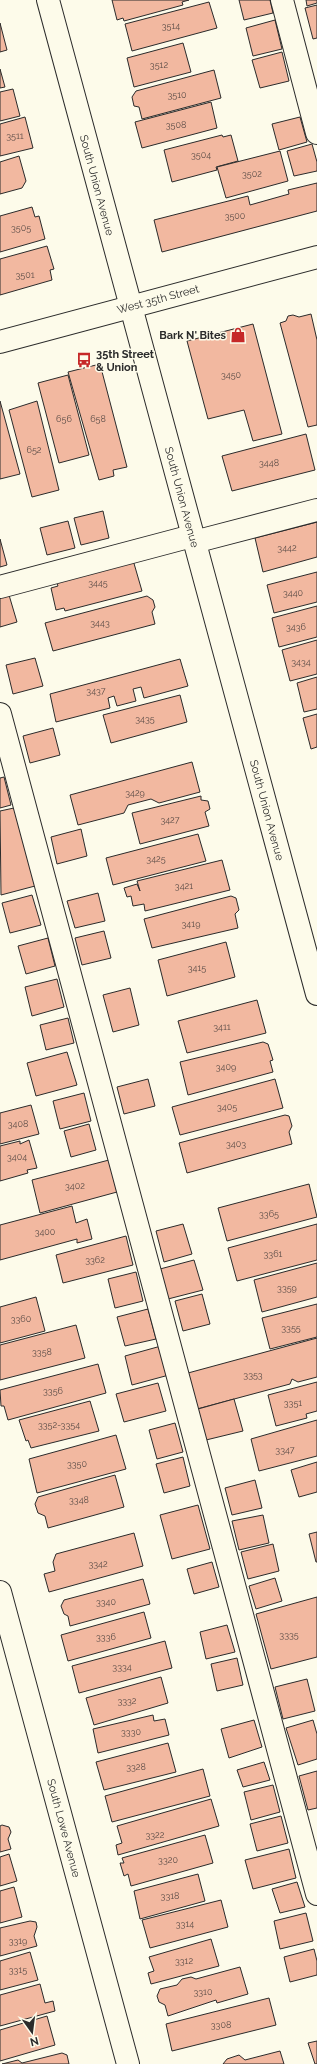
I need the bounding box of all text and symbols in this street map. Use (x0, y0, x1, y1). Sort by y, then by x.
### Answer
house number: 3514 (162, 21, 180, 31)
house number: 3512 (150, 60, 168, 70)
house number: 3510 (167, 90, 187, 100)
house number: 3508 (166, 120, 186, 130)
house number: 3511 (6, 131, 24, 141)
street label: South Union Avenue (77, 133, 116, 237)
house number: 3504 (191, 150, 211, 160)
house number: 3502 (242, 169, 262, 179)
house number: 3500 (225, 211, 246, 221)
house number: 3505 (11, 223, 31, 233)
house number: 3501 (15, 270, 35, 280)
street label: West 35th Street (116, 282, 201, 317)
shop icon: Bark N' Bites (229, 326, 247, 344)
place label: Bark N' Bites (159, 329, 227, 342)
place label: 35th Street & Union (96, 348, 155, 374)
bus stop icon: 35th Street & Union (75, 351, 93, 369)
house number: 3450 (221, 370, 242, 380)
house number: 656 (56, 414, 72, 424)
house number: 658 (90, 414, 106, 424)
house number: 652 (26, 445, 42, 455)
street label: South Union Avenue (162, 445, 201, 549)
house number: 3448 (259, 458, 279, 468)
house number: 3442 (277, 543, 297, 553)
house number: 3445 (88, 578, 108, 588)
house number: 3440 (283, 588, 304, 598)
house number: 3443 (90, 618, 110, 628)
house number: 3436 (286, 622, 307, 632)
house number: 3434 (291, 657, 311, 667)
house number: 3437 (86, 686, 106, 696)
house number: 3435 (135, 714, 155, 724)
street label: South Union Avenue (247, 758, 286, 862)
house number: 3429 (125, 788, 145, 798)
house number: 3427 (160, 815, 180, 825)
house number: 3425 (146, 854, 166, 864)
house number: 3421 (175, 881, 193, 891)
house number: 3419 (182, 919, 200, 929)
house number: 3415 (188, 963, 206, 973)
house number: 3411 (213, 1022, 231, 1032)
house number: 3409 (216, 1062, 236, 1072)
house number: 3405 (217, 1102, 237, 1112)
house number: 3408 (8, 1119, 28, 1129)
house number: 3403 (226, 1139, 246, 1149)
house number: 3404 (7, 1152, 27, 1162)
house number: 3402 (65, 1181, 85, 1191)
house number: 3365 (259, 1209, 279, 1219)
house number: 3400 (35, 1227, 56, 1237)
house number: 3361 (264, 1249, 283, 1259)
house number: 3362 (85, 1255, 105, 1265)
house number: 3359 (277, 1283, 297, 1293)
house number: 3360 (11, 1314, 32, 1324)
house number: 3355 (281, 1323, 301, 1333)
house number: 3358 (32, 1347, 52, 1357)
house number: 3353 (243, 1370, 263, 1380)
house number: 3356 (43, 1386, 64, 1396)
house number: 3351 (284, 1398, 302, 1408)
house number: 3352-3354 (38, 1420, 80, 1430)
house number: 3347 (275, 1445, 295, 1455)
house number: 3350 (67, 1459, 88, 1469)
house number: 3348 (69, 1495, 89, 1505)
house number: 3342 (88, 1559, 108, 1569)
house number: 3340 (96, 1597, 117, 1607)
house number: 3335 (279, 1630, 299, 1640)
house number: 3336 (96, 1632, 116, 1642)
house number: 3334 (112, 1662, 132, 1672)
house number: 3332 (117, 1696, 137, 1706)
house number: 3330 (121, 1727, 141, 1737)
house number: 3328 (126, 1762, 146, 1772)
street label: South Lowe Avenue (44, 1777, 83, 1879)
house number: 3322 (146, 1830, 165, 1840)
house number: 3320 (158, 1855, 178, 1865)
house number: 3318 (161, 1891, 179, 1901)
house number: 3314 (176, 1919, 194, 1929)
house number: 3319 (9, 1936, 27, 1946)
house number: 3312 (175, 1956, 193, 1966)
house number: 3315 (9, 1965, 27, 1975)
house number: 3310 (194, 1987, 213, 1997)
north arrow (12, 2012, 52, 2052)
house number: 3308 (211, 2020, 231, 2030)
text: N (29, 2034, 40, 2049)

